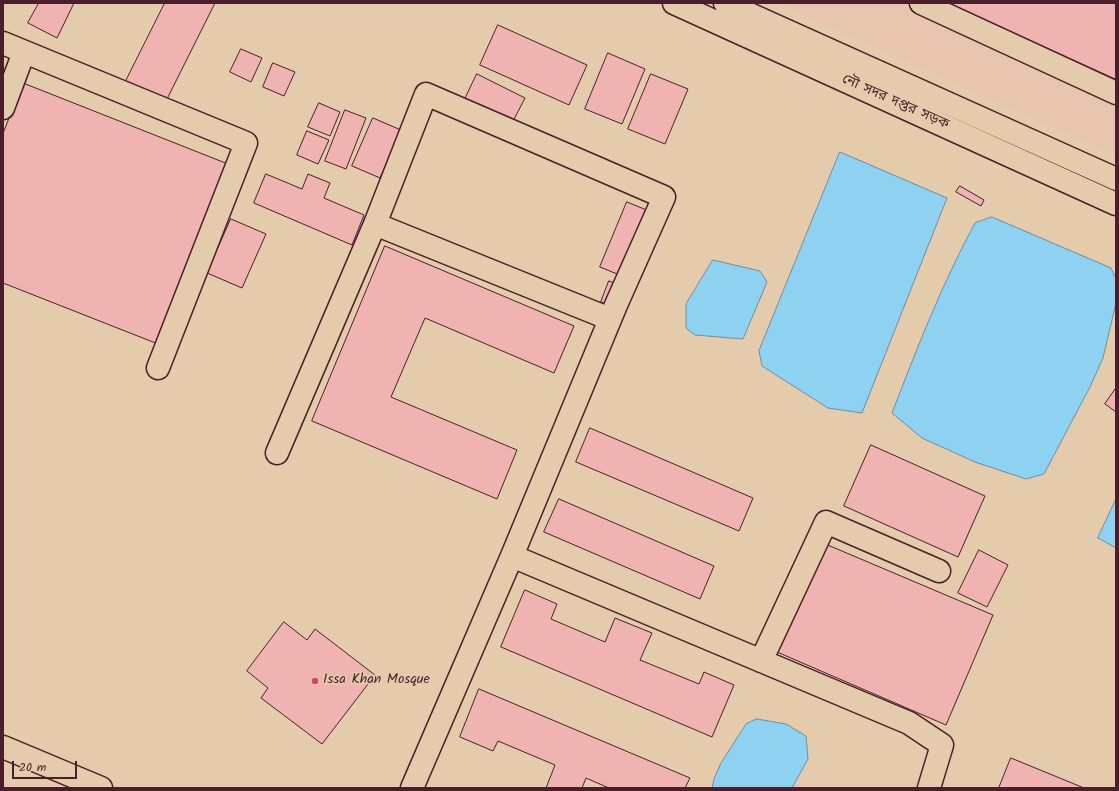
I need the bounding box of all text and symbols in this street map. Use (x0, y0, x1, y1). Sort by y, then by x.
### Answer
street label: নৌ সদর দপ্তর সড়ক (839, 72, 951, 134)
place label: Issa Khan Mosque (323, 673, 430, 689)
marker: Issa Khan Mosque (310, 676, 320, 686)
scale bar (14, 753, 79, 779)
text: 20 m (19, 758, 46, 777)

